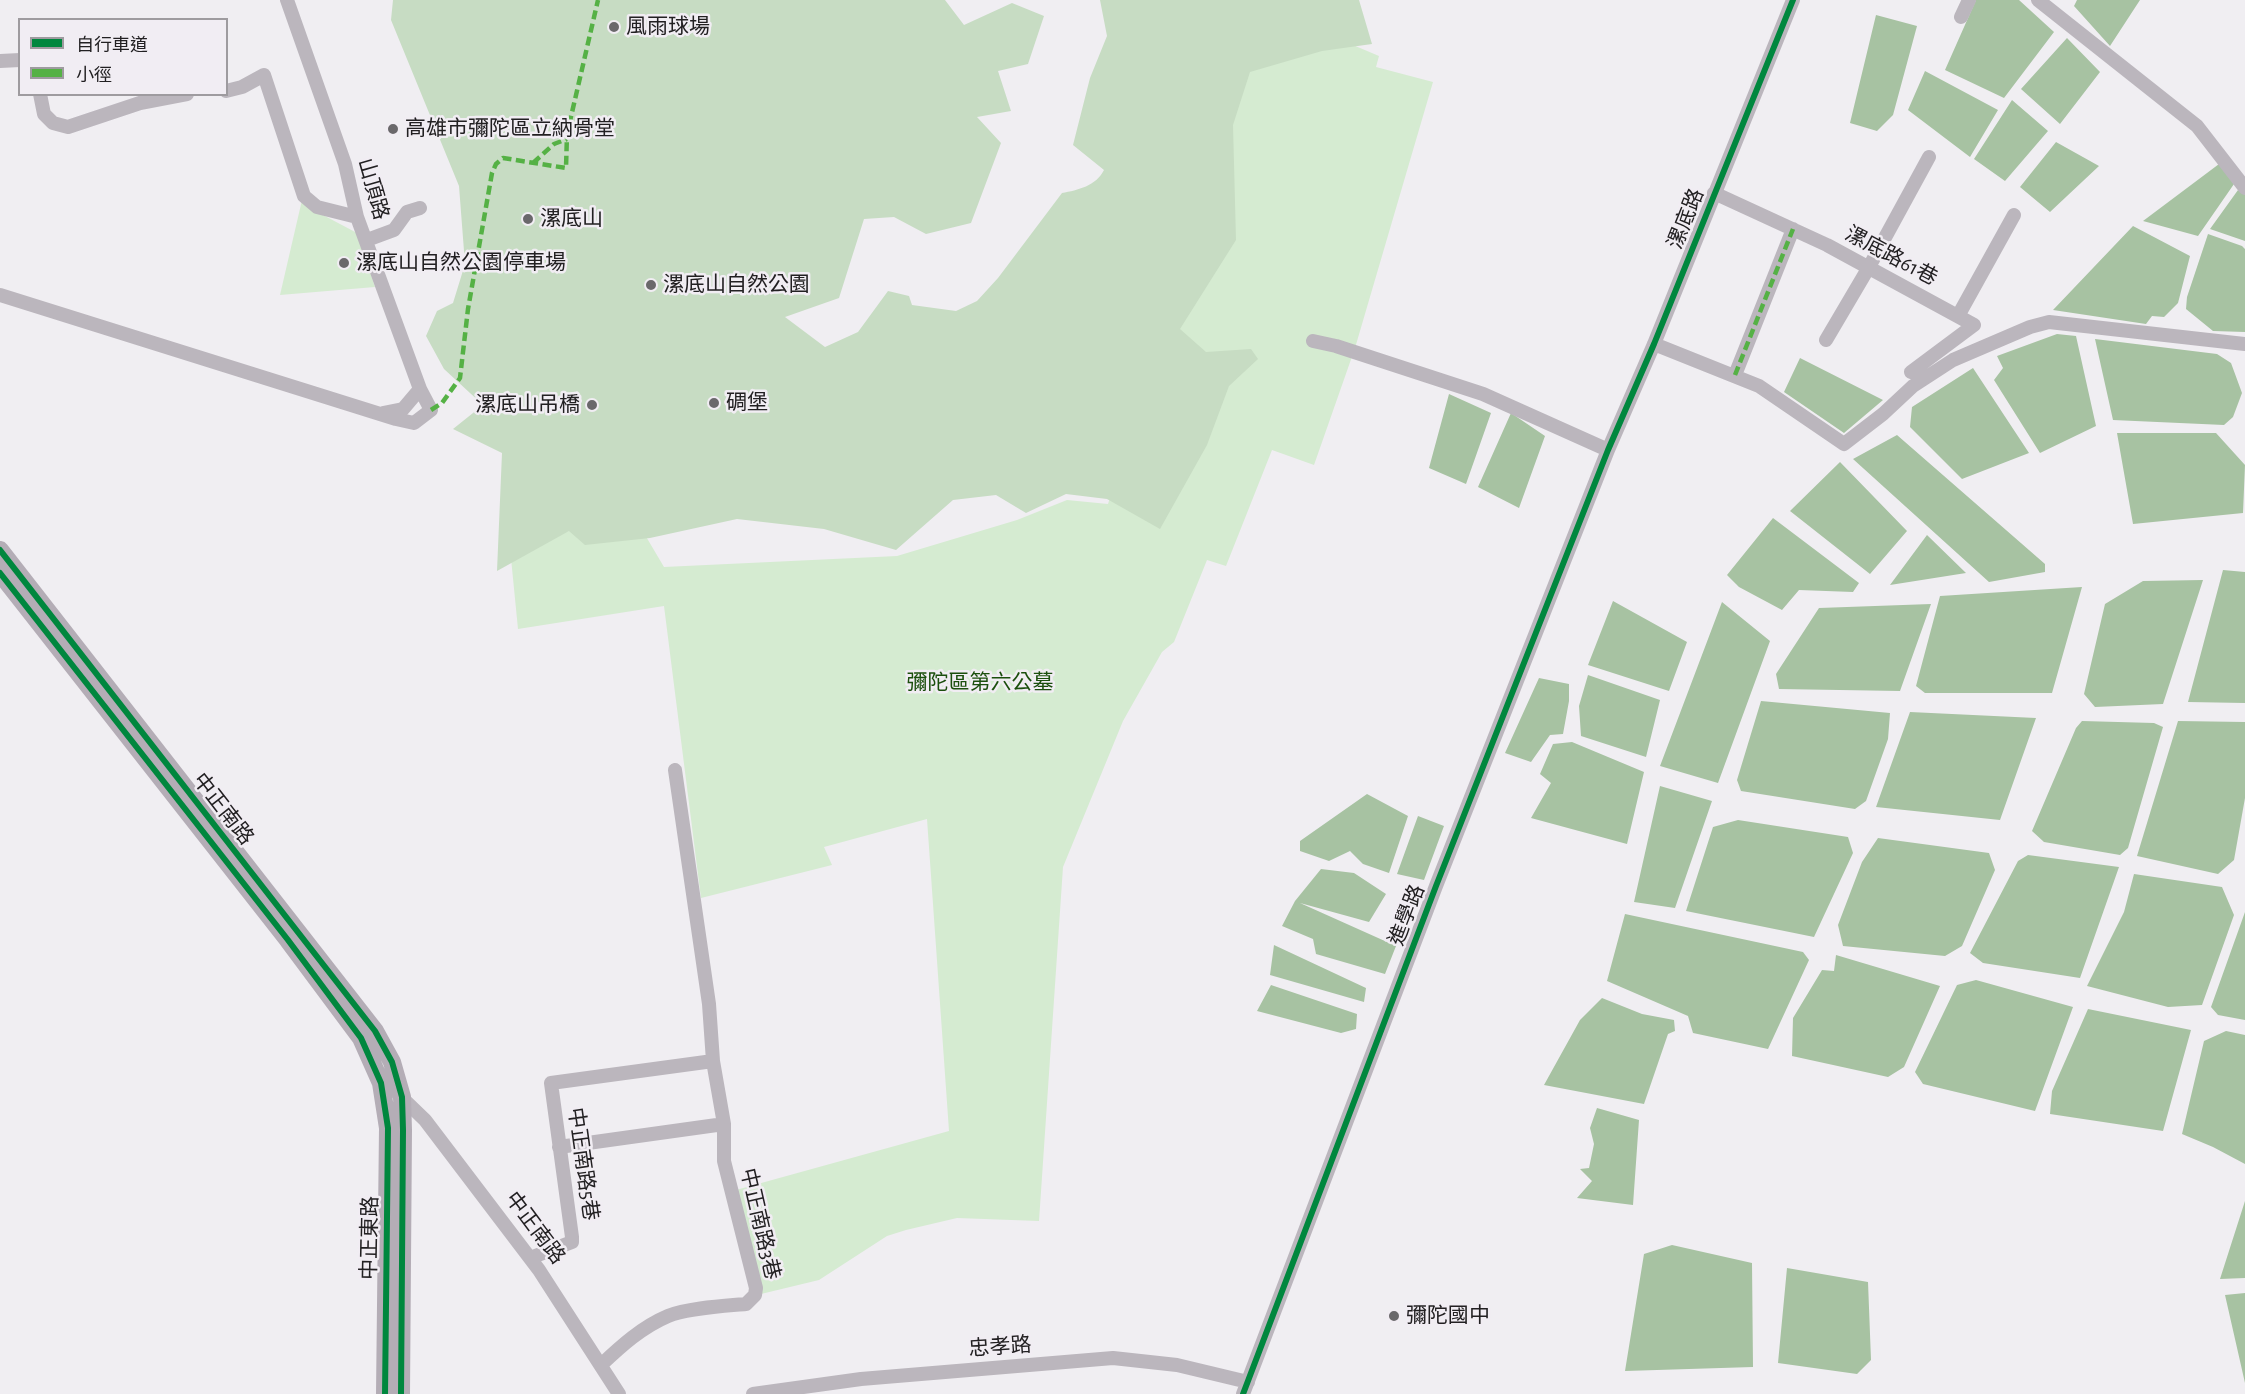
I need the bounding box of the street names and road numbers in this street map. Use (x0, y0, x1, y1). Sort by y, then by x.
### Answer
street label: 山頂路 (352, 155, 394, 223)
street label: 漯底路 (1663, 185, 1709, 253)
street label: 漯底路61巷 (1840, 221, 1942, 291)
street label: 中正南路 (187, 768, 259, 850)
street label: 進學路 (1384, 881, 1430, 949)
street label: 中正南路5巷 (563, 1106, 603, 1222)
street label: 中正南路3巷 (735, 1166, 785, 1282)
street label: 中正南路 (500, 1187, 570, 1269)
street label: 中正東路 (357, 1196, 383, 1280)
street label: 忠孝路 (968, 1332, 1032, 1362)

